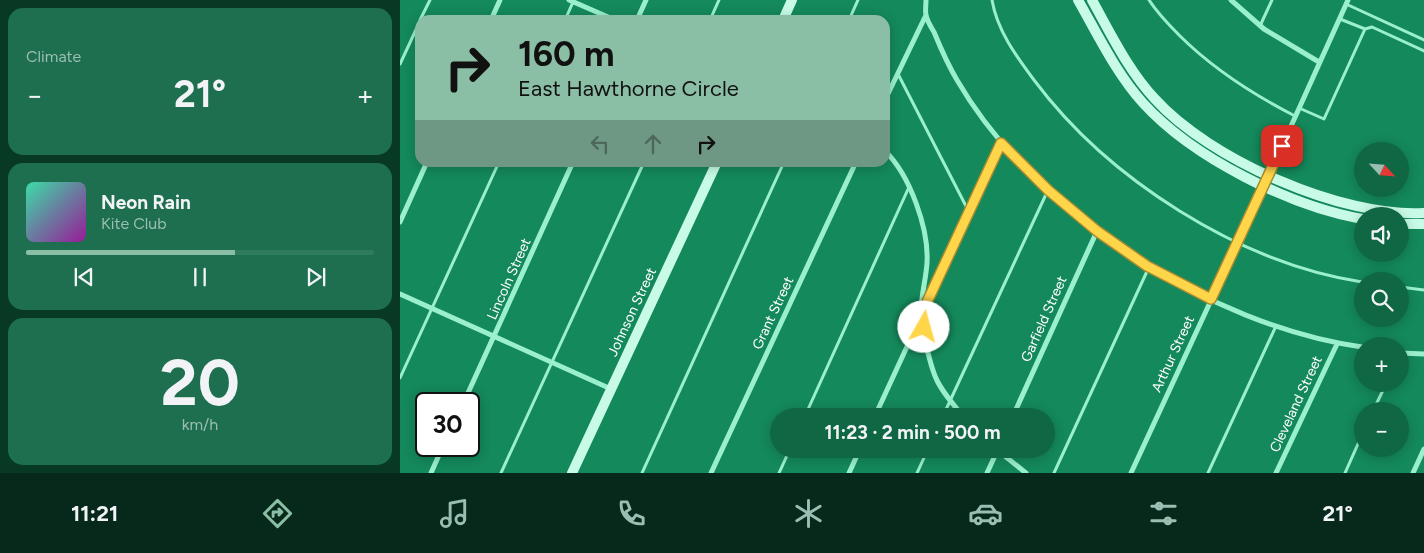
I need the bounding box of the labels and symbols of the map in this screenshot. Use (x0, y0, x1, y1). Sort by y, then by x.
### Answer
pin (1261, 125, 1303, 167)
north arrow (1354, 142, 1409, 198)
street label: Lincoln Street (483, 236, 535, 322)
street label: Johnson Street (604, 265, 660, 359)
street label: Garfield Street (1017, 273, 1071, 365)
street label: Grant Street (749, 274, 797, 352)
position arrow (897, 300, 949, 352)
street label: Arthur Street (1148, 313, 1198, 395)
street label: Cleveland Street (1266, 353, 1326, 455)
speed limit sign: 30 (415, 392, 480, 457)

